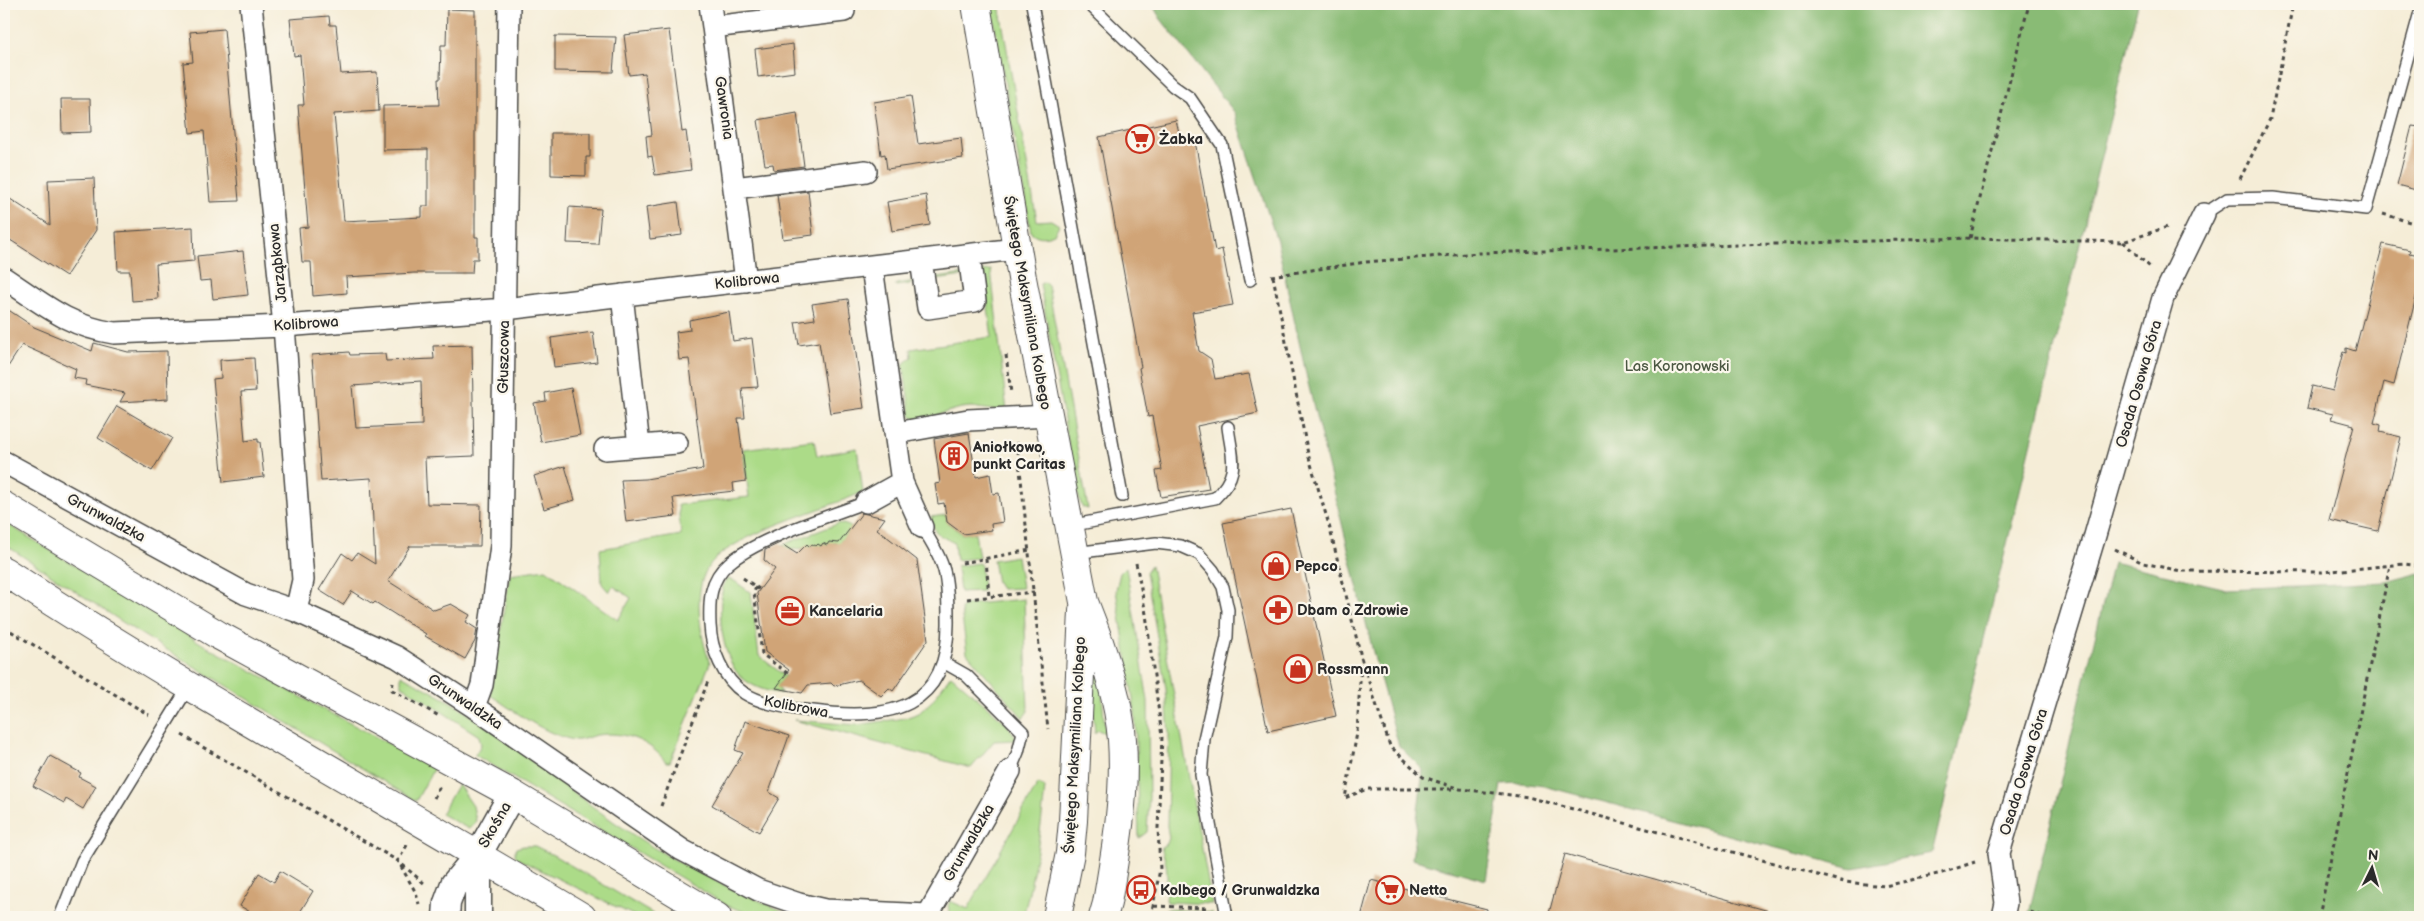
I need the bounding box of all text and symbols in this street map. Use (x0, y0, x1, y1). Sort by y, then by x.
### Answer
street label: Gawronia (710, 75, 738, 141)
supermarket icon: Żabka (1125, 124, 1155, 154)
place label: Żabka (1159, 129, 1203, 149)
street label: Świętego Maksymiliana Kolbego (999, 194, 1055, 412)
street label: Jarząbkowa (264, 222, 292, 304)
street label: Kolibrowa (714, 268, 780, 294)
street label: Kolibrowa (273, 312, 339, 336)
street label: Osada Osowa Góra (2112, 318, 2166, 450)
street label: Głuszcowa (494, 320, 514, 394)
park label: Las Koronowski (1624, 357, 1730, 376)
place label: Aniołkowo, punkt Caritas (972, 438, 1065, 474)
building icon: Aniołkowo, punkt Caritas (939, 441, 969, 471)
street label: Grunwaldzka (63, 489, 149, 547)
shop icon: Pepco (1261, 551, 1291, 581)
place label: Pepco (1295, 557, 1338, 576)
pharmacy icon: Dbam o Zdrowie (1263, 595, 1293, 625)
office icon: Kancelaria (775, 596, 805, 626)
place label: Dbam o Zdrowie (1297, 601, 1409, 620)
place label: Kancelaria (809, 602, 883, 621)
street label: Świętego Maksymiliana Kolbego (1060, 636, 1090, 854)
shop icon: Rossmann (1283, 654, 1313, 684)
place label: Rossmann (1317, 660, 1389, 679)
street label: Grunwaldzka (424, 670, 506, 734)
street label: Kolibrowa (762, 691, 830, 723)
street label: Osada Osowa Góra (1996, 706, 2052, 838)
street label: Skośna (474, 799, 516, 851)
street label: Grunwaldzka (939, 801, 999, 885)
north arrow (2346, 844, 2396, 894)
text: N (2367, 847, 2379, 864)
bus stop icon: Kolbego / Grunwaldzka (1126, 875, 1156, 905)
supermarket icon: Netto (1375, 875, 1405, 905)
place label: Kolbego / Grunwaldzka (1160, 881, 1320, 900)
place label: Netto (1409, 881, 1448, 900)

